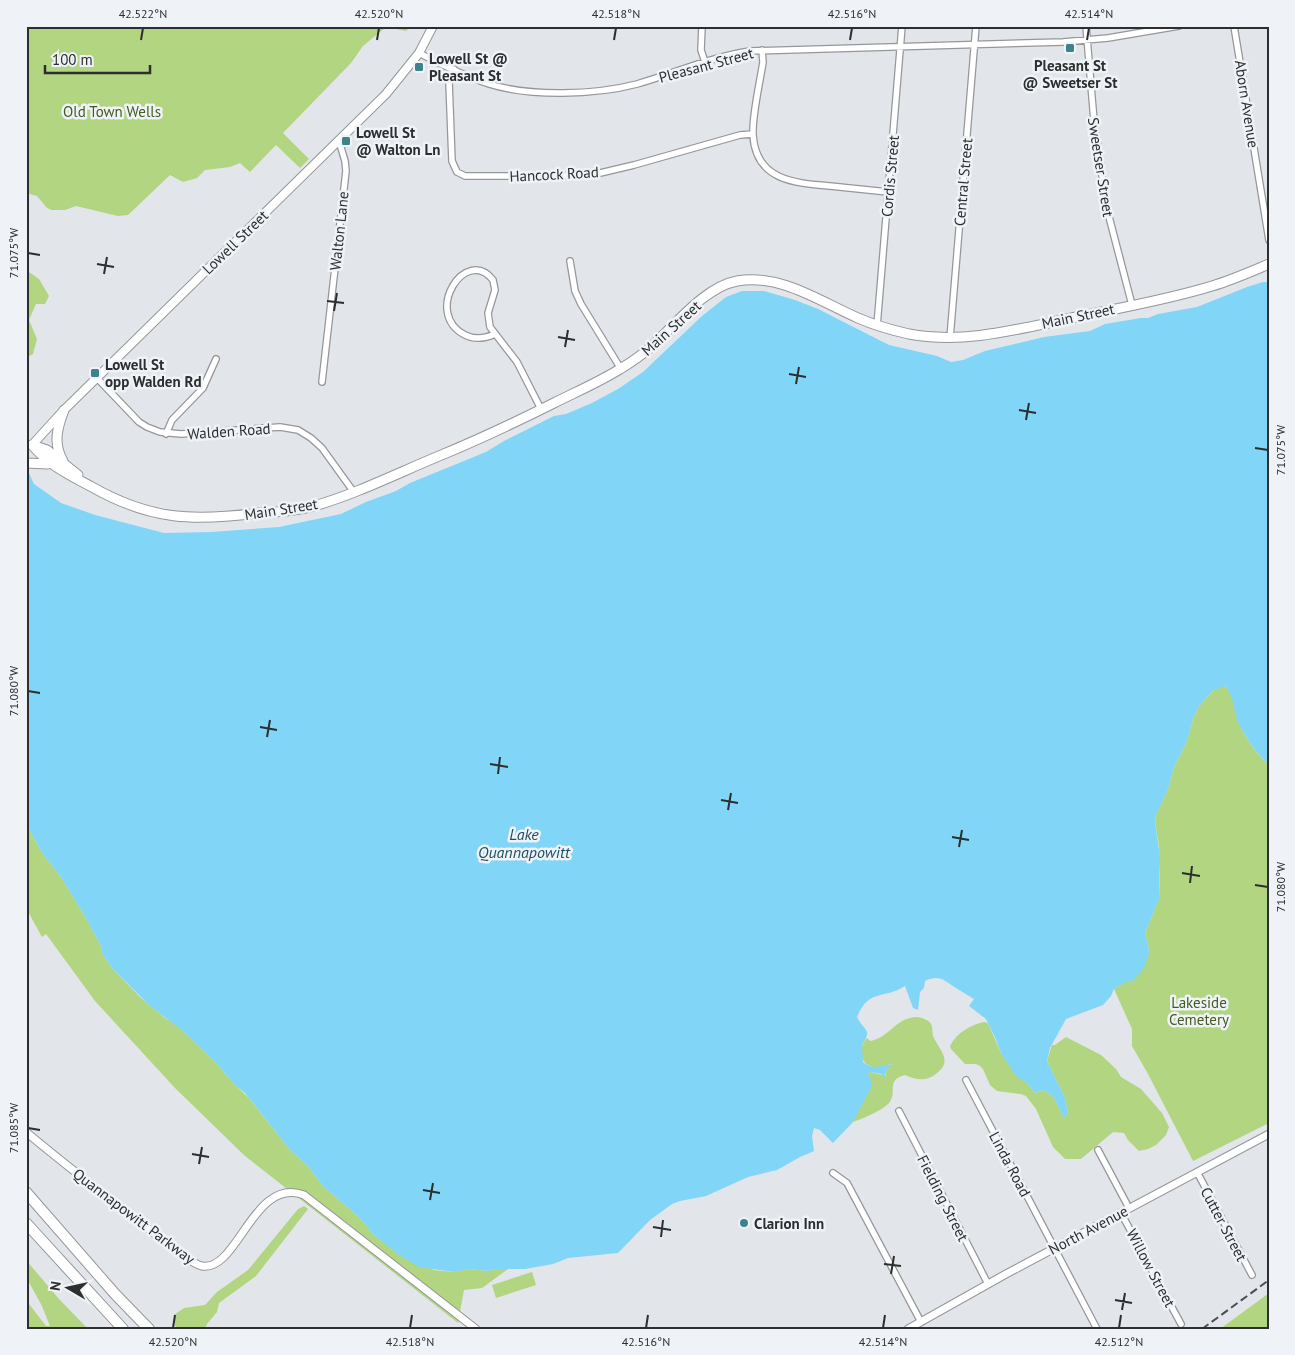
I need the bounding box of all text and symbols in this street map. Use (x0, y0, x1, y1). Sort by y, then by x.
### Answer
text: 42.522°N (119, 6, 167, 21)
text: 42.520°N (355, 6, 403, 21)
text: 42.518°N (592, 6, 640, 21)
text: 42.516°N (828, 6, 876, 21)
text: 42.514°N (1065, 6, 1113, 21)
scale bar (45, 42, 150, 74)
marker: Pleasant St @ Sweetser St (1064, 42, 1076, 54)
street label: Pleasant Street (657, 43, 755, 87)
place label: Lowell St @ Pleasant St (429, 49, 508, 85)
text: 100 m (52, 50, 93, 69)
place label: Pleasant St @ Sweetser St (1023, 56, 1118, 92)
street label: Aborn Avenue (1231, 59, 1263, 149)
marker: Lowell St @ Pleasant St (413, 61, 425, 73)
park label: Old Town Wells (63, 102, 161, 121)
street label: Sweetser Street (1084, 116, 1118, 218)
place label: Lowell St @ Walton Ln (356, 123, 440, 159)
street label: Cordis Street (877, 134, 903, 218)
marker: Lowell St @ Walton Ln (340, 135, 352, 147)
street label: Central Street (950, 137, 976, 227)
street label: Hancock Road (509, 162, 599, 186)
street label: Walton Lane (325, 190, 353, 272)
street label: Lowell Street (198, 206, 272, 278)
text: 71.075°W (6, 228, 21, 278)
street label: Main Street (637, 296, 705, 360)
street label: Main Street (1040, 299, 1116, 333)
place label: Lowell St opp Walden Rd (105, 355, 202, 391)
marker: Lowell St opp Walden Rd (89, 367, 101, 379)
street label: Walden Road (187, 419, 271, 443)
text: 71.075°W (1273, 425, 1288, 475)
street label: Main Street (243, 494, 319, 524)
text: 71.080°W (6, 666, 21, 716)
water label: Lake Quannapowitt (478, 824, 571, 862)
text: 71.080°W (1273, 862, 1288, 912)
park label: Lakeside Cemetery (1169, 993, 1229, 1029)
text: 71.085°W (6, 1103, 21, 1153)
street label: Linda Road (985, 1128, 1035, 1200)
street label: Fielding Street (913, 1152, 973, 1244)
street label: Quannapowitt Parkway (69, 1164, 199, 1268)
street label: Cutter Street (1196, 1184, 1252, 1264)
street label: North Avenue (1045, 1201, 1131, 1259)
place label: Clarion Inn (754, 1214, 824, 1233)
marker: Clarion Inn (738, 1217, 750, 1229)
street label: Willow Street (1122, 1226, 1180, 1310)
north arrow (42, 1262, 92, 1312)
text: N (46, 1280, 65, 1292)
text: 42.520°N (149, 1334, 197, 1349)
text: 42.518°N (386, 1334, 434, 1349)
text: 42.516°N (622, 1334, 670, 1349)
text: 42.514°N (859, 1334, 907, 1349)
text: 42.512°N (1095, 1334, 1143, 1349)

